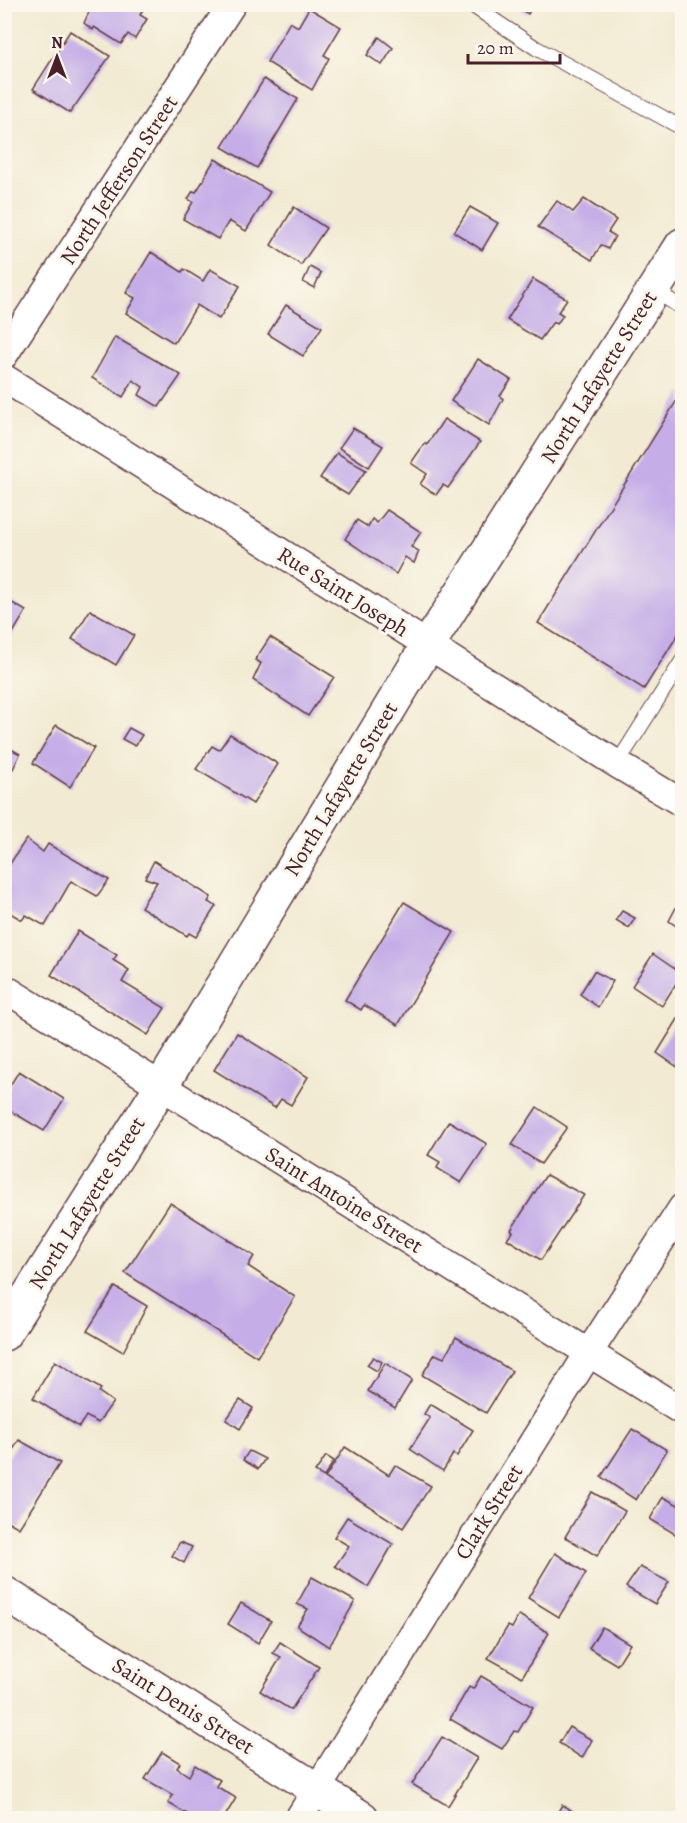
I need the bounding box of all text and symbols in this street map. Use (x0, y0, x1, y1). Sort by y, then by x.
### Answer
north arrow (27, 27, 87, 87)
scale bar (468, 27, 560, 65)
text: N (51, 32, 63, 54)
text: 20 m (477, 36, 514, 60)
street label: North Jefferson Street (53, 89, 185, 271)
street label: North Lafayette Street (534, 285, 664, 469)
street label: Rue Saint Joseph (272, 540, 415, 644)
street label: North Lafayette Street (277, 696, 405, 882)
street label: North Lafayette Street (22, 1111, 152, 1295)
street label: Saint Antoine Street (259, 1139, 429, 1261)
street label: Clark Street (448, 1459, 530, 1565)
street label: Saint Denis Street (106, 1650, 260, 1762)

